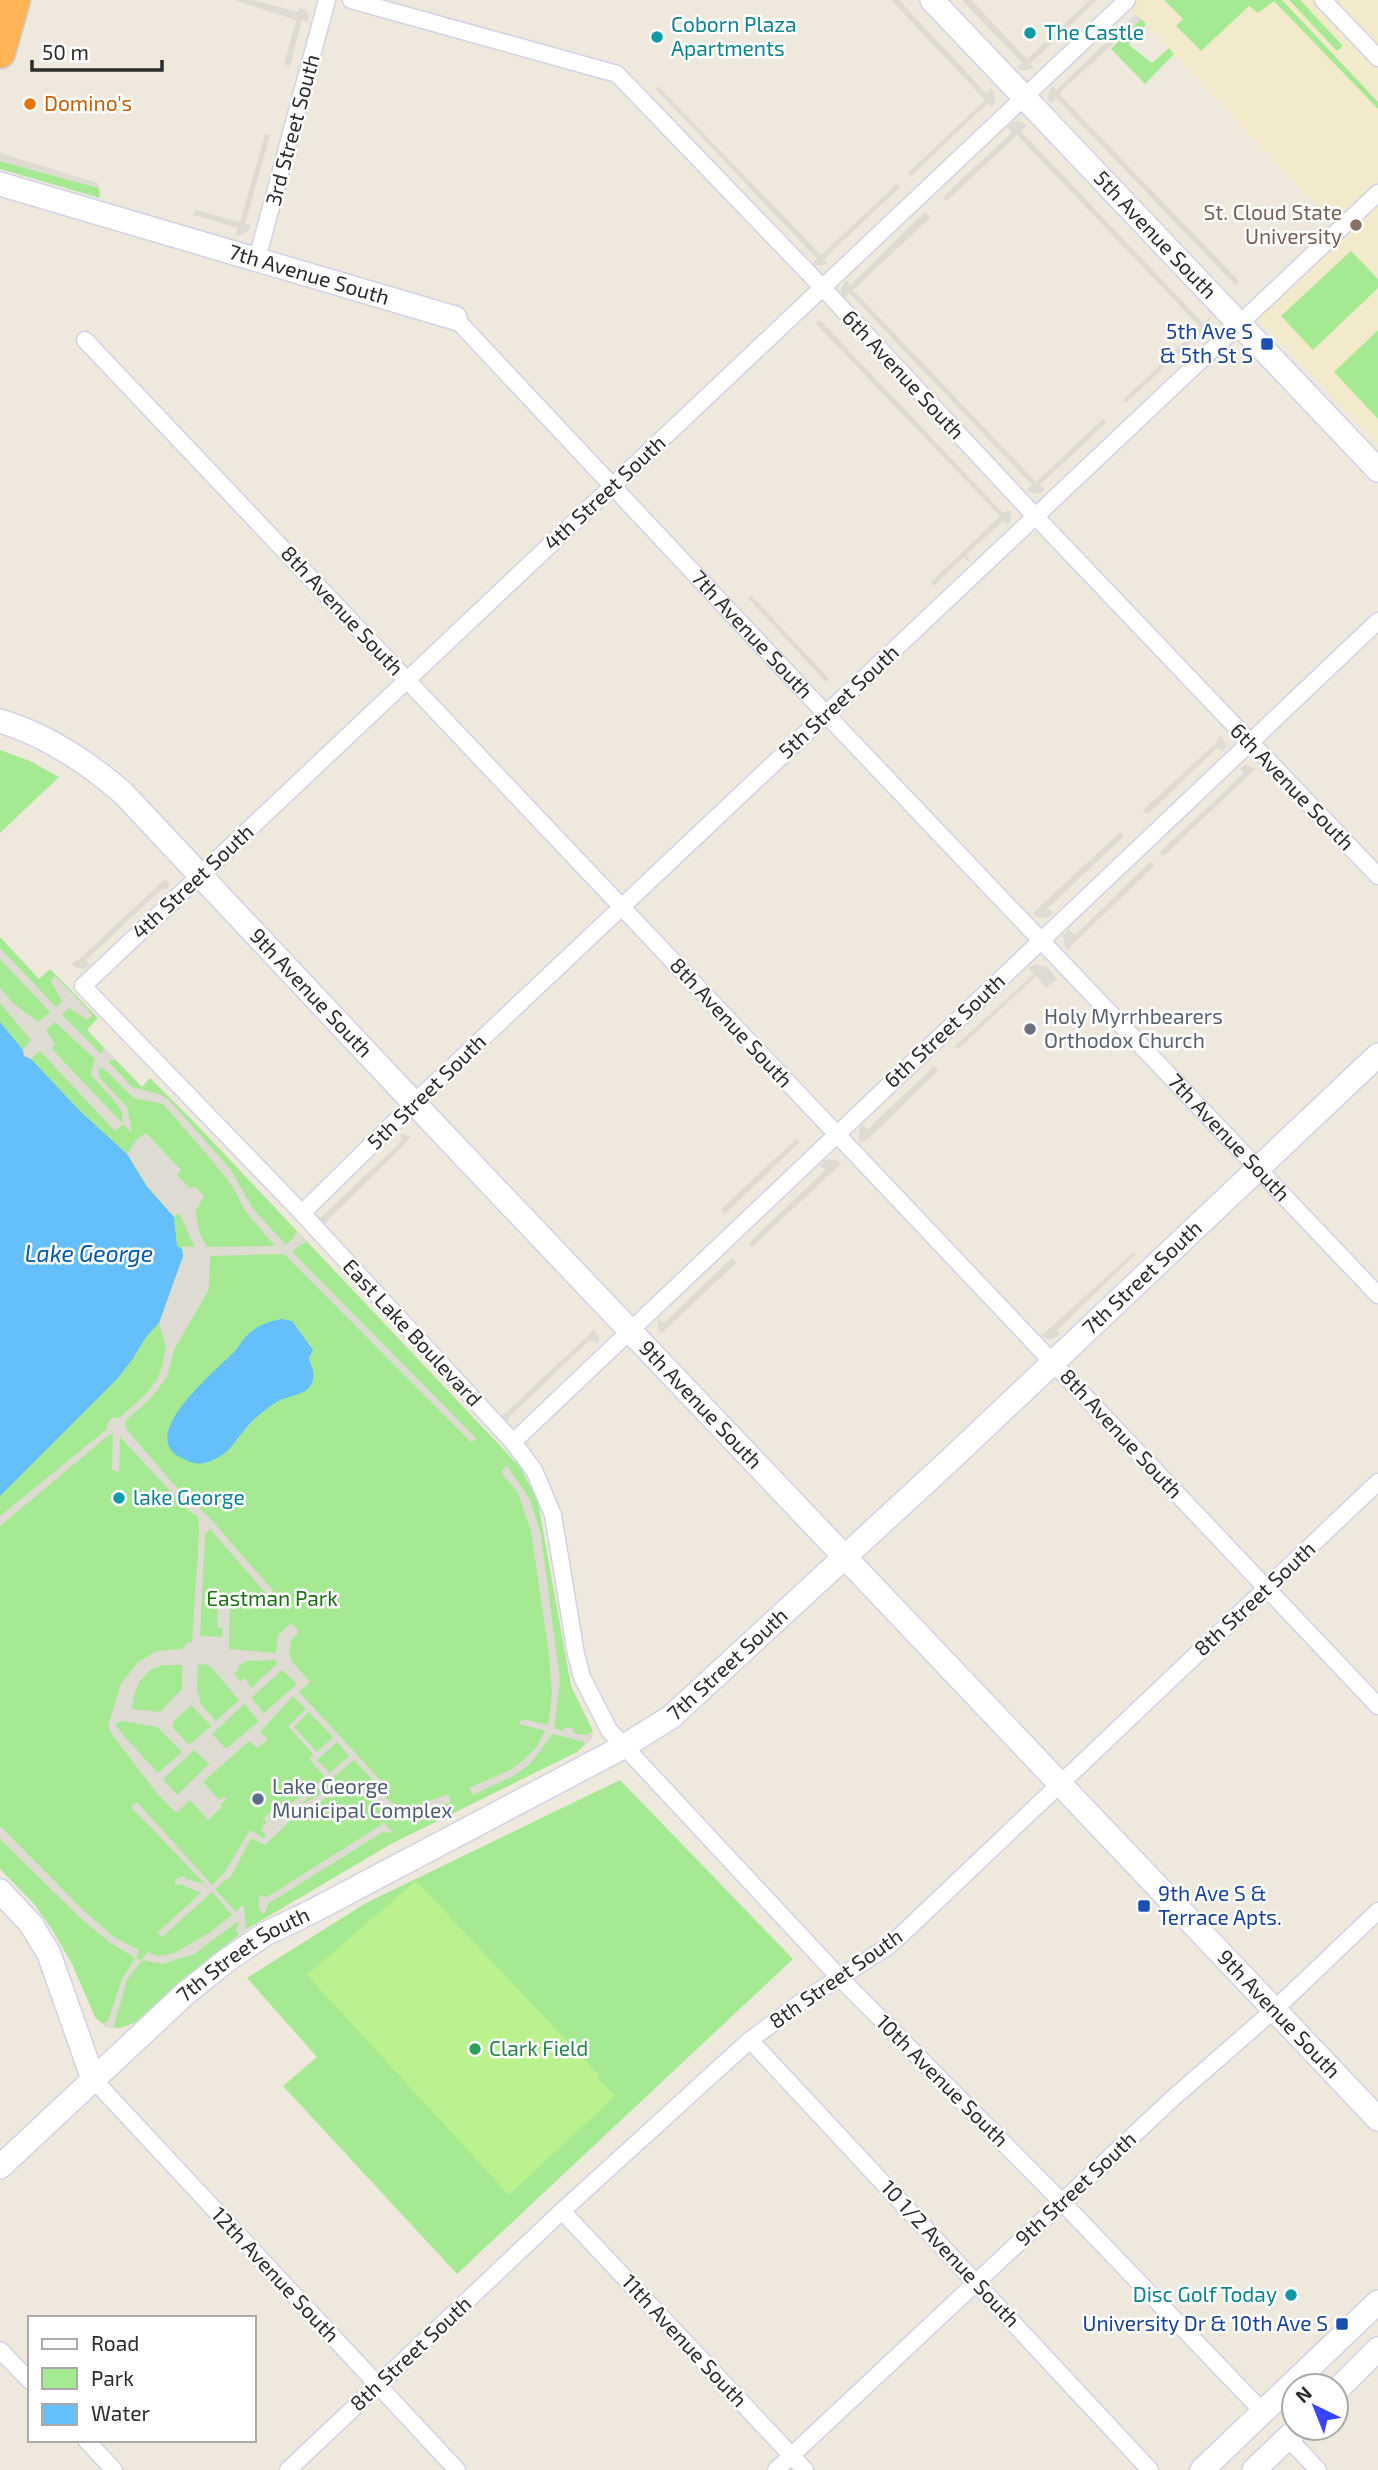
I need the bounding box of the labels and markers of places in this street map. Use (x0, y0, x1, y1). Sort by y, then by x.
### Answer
place label: Coborn Plaza Apartments (671, 11, 797, 60)
place label: The Castle (1044, 19, 1144, 44)
marker: The Castle (1022, 25, 1038, 41)
marker: Coborn Plaza Apartments (649, 29, 665, 45)
place label: Domino's (44, 90, 132, 115)
marker: Domino's (22, 96, 38, 112)
place label: St. Cloud State University (1204, 199, 1342, 248)
marker: St. Cloud State University (1348, 217, 1364, 233)
place label: 5th Ave S & 5th St S (1160, 318, 1253, 367)
marker: 5th Ave S & 5th St S (1259, 336, 1275, 352)
place label: Holy Myrrhbearers Orthodox Church (1044, 1003, 1223, 1052)
marker: Holy Myrrhbearers Orthodox Church (1022, 1021, 1038, 1037)
place label: lake George (133, 1484, 245, 1509)
marker: lake George (111, 1490, 127, 1506)
place label: Lake George Municipal Complex (272, 1773, 452, 1822)
marker: Lake George Municipal Complex (250, 1791, 266, 1807)
place label: 9th Ave S & Terrace Apts. (1158, 1880, 1282, 1929)
marker: 9th Ave S & Terrace Apts. (1136, 1898, 1152, 1914)
place label: Clark Field (489, 2035, 588, 2060)
marker: Clark Field (467, 2041, 483, 2057)
place label: Disc Golf Today (1133, 2281, 1277, 2306)
marker: Disc Golf Today (1283, 2287, 1299, 2303)
place label: University Dr & 10th Ave S (1082, 2310, 1328, 2335)
marker: University Dr & 10th Ave S (1334, 2316, 1350, 2332)

